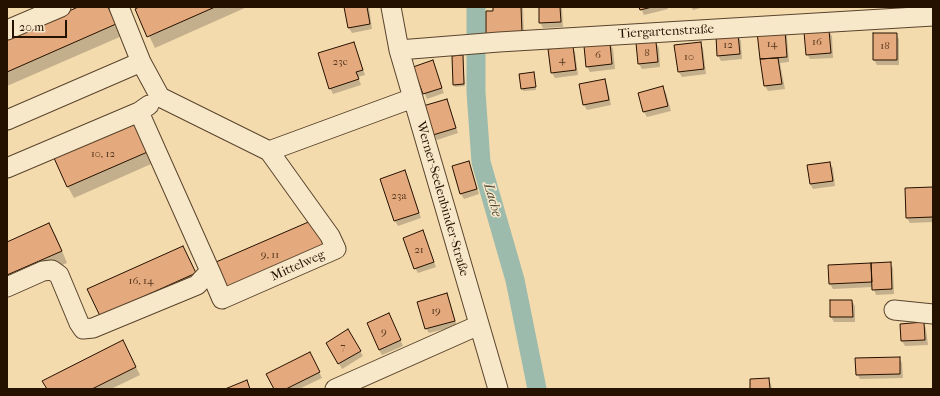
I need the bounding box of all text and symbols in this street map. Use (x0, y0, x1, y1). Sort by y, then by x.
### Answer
scale bar (14, 12, 69, 38)
text: 20 m (19, 20, 44, 34)
street label: Tiergartenstraße (618, 22, 714, 42)
house number: 16 (812, 35, 822, 49)
house number: 14 (767, 37, 777, 51)
house number: 12 (723, 38, 733, 52)
house number: 18 (880, 39, 890, 53)
house number: 8 (644, 46, 650, 60)
house number: 6 (595, 48, 601, 62)
house number: 10 (684, 50, 694, 64)
house number: 4 (559, 53, 565, 67)
house number: 23c (332, 55, 348, 69)
street label: Werner-Seelenbinder-Straße (412, 120, 472, 278)
house number: 10, 12 (91, 147, 115, 161)
water label: Lache (479, 181, 505, 219)
house number: 23a (391, 189, 407, 203)
house number: 21 (414, 243, 424, 257)
street label: Mittelweg (269, 247, 327, 285)
house number: 9, 11 (261, 248, 279, 262)
house number: 16, 14 (129, 274, 153, 288)
house number: 19 (431, 304, 441, 318)
house number: 9 (381, 325, 387, 339)
house number: 7 (340, 340, 346, 354)

